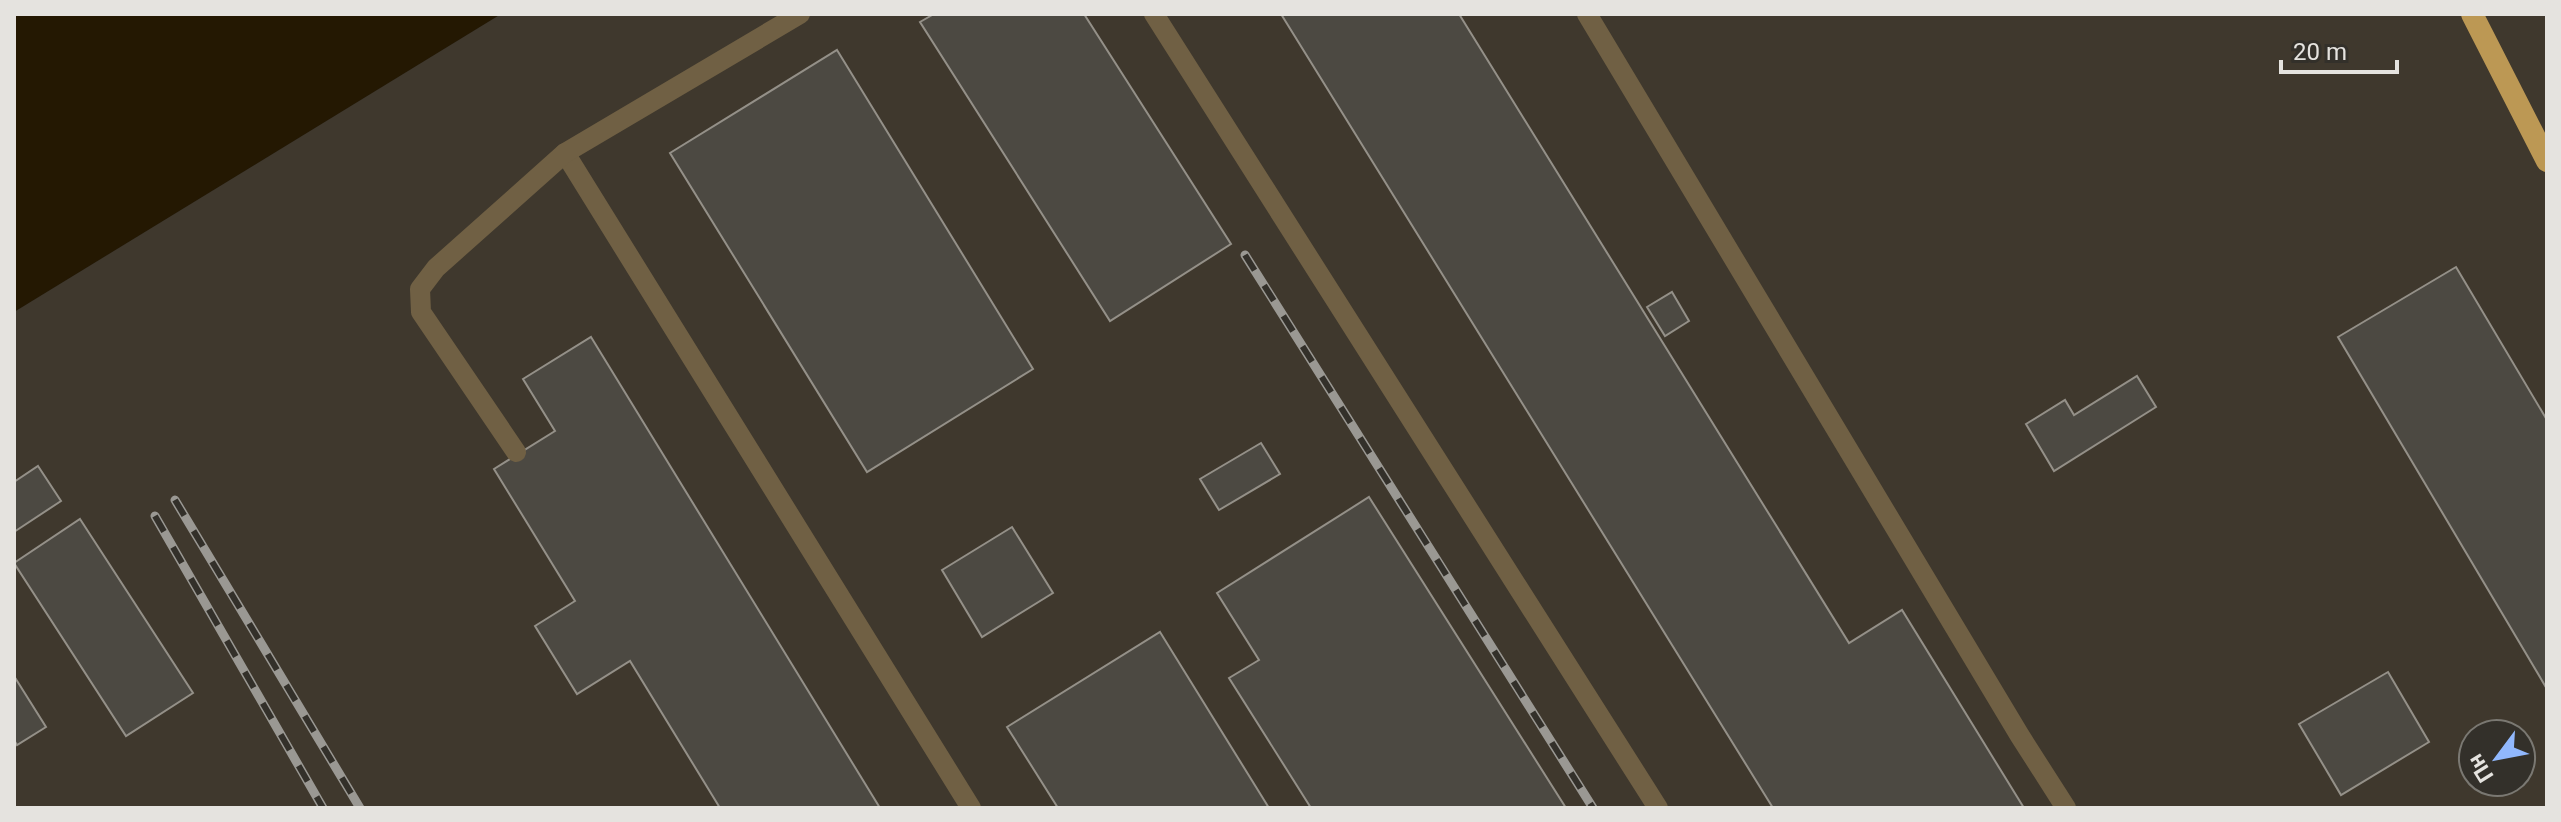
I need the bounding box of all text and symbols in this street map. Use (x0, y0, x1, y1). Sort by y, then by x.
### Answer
scale bar (2281, 24, 2397, 74)
text: 20 m (2293, 38, 2347, 66)
north arrow (2457, 718, 2537, 798)
text: Пн (2462, 750, 2498, 787)

